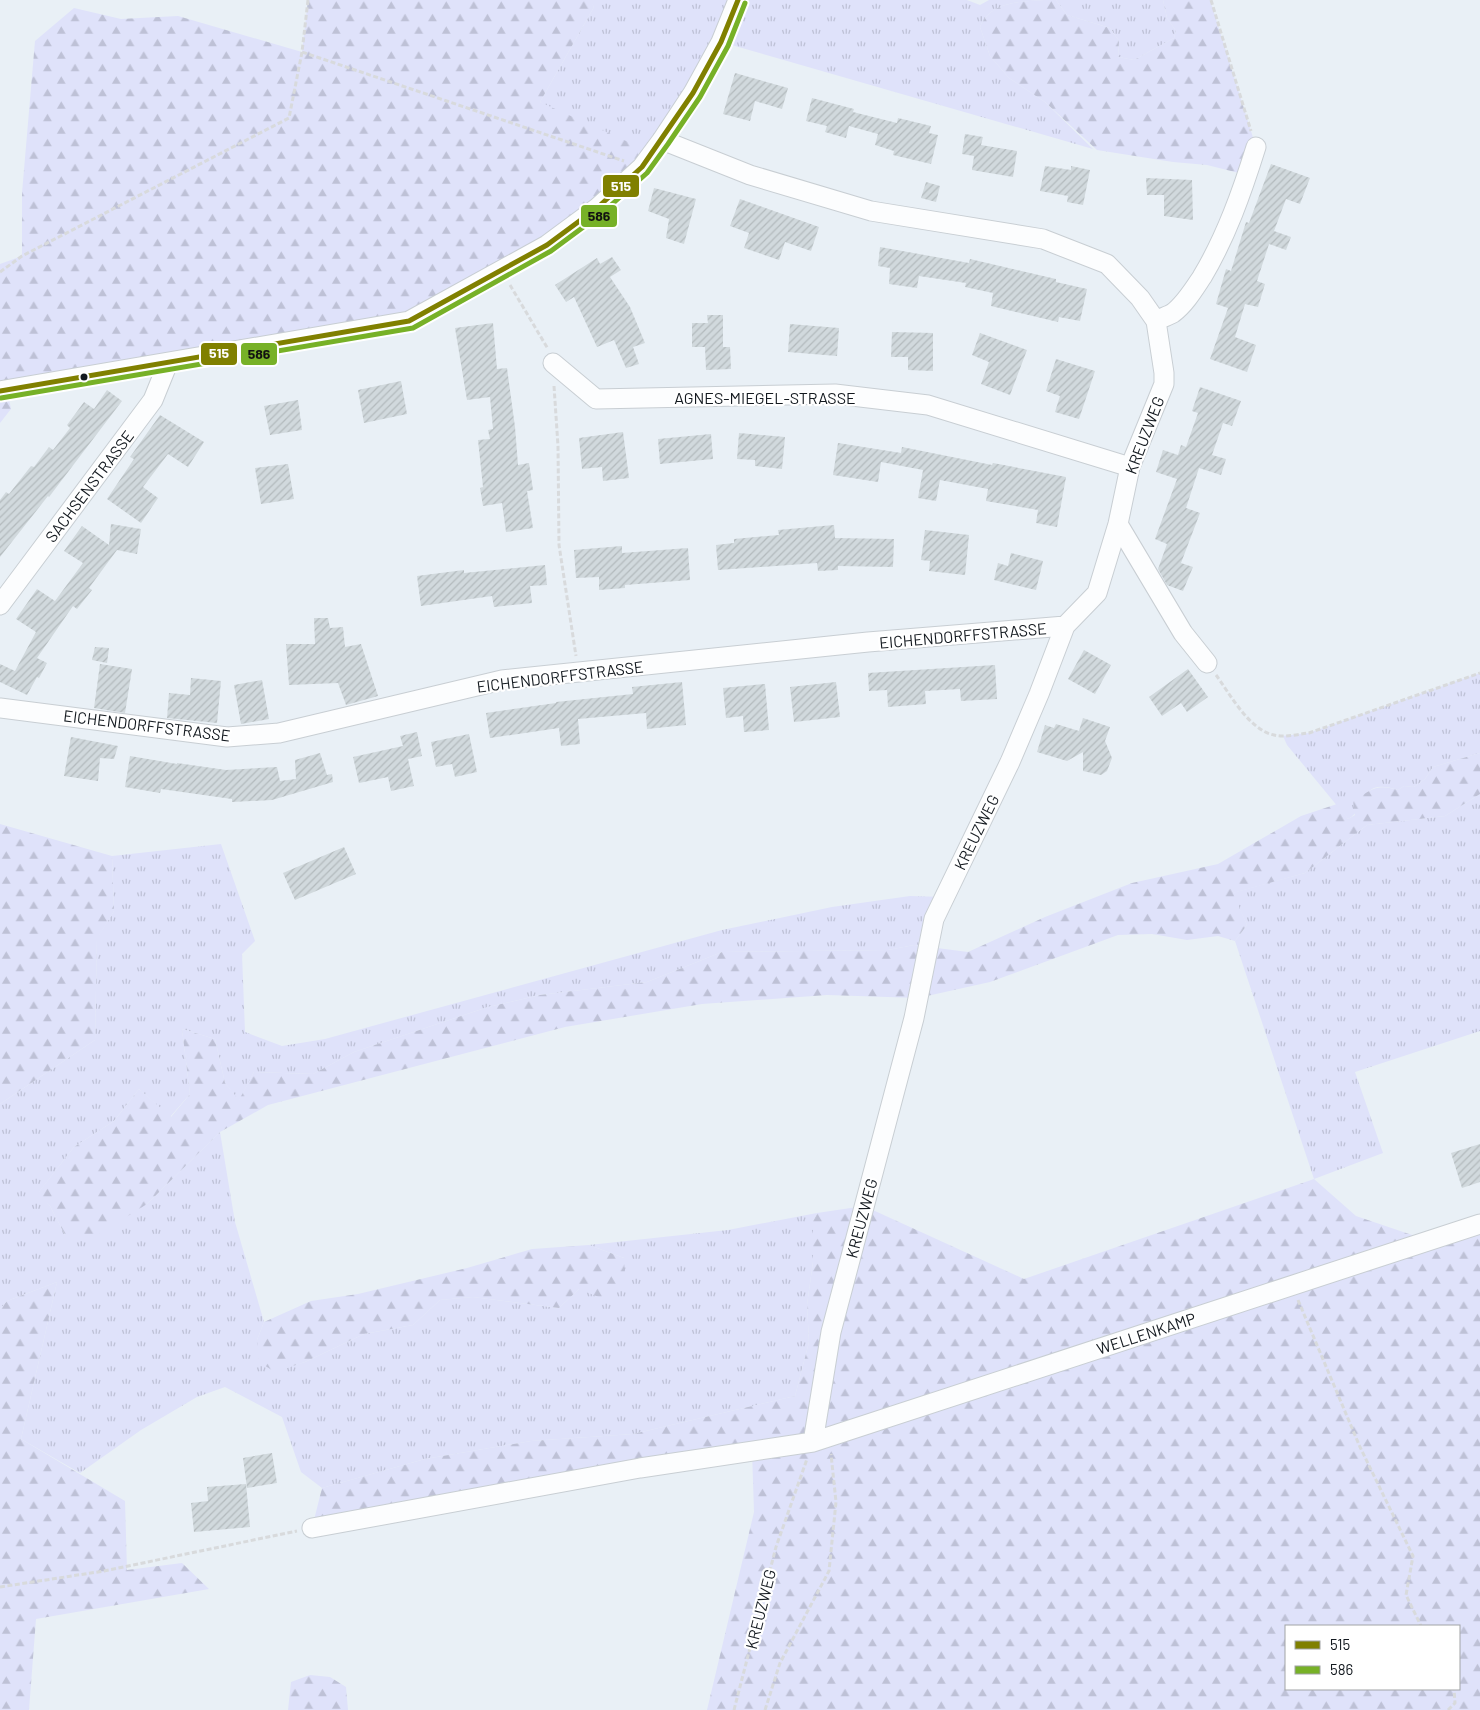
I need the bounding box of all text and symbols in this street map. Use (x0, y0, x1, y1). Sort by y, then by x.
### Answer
line badge: 515 (602, 174, 640, 198)
text: 515 (611, 177, 631, 194)
line badge: 586 (580, 204, 618, 228)
text: 586 (588, 207, 611, 224)
line badge: 515 (200, 342, 238, 366)
line badge: 586 (240, 342, 278, 366)
text: 515 (209, 344, 229, 361)
text: 586 (248, 345, 271, 362)
unlabelled marker (79, 372, 89, 382)
street label: AGNES-MIEGEL-STRASSE (674, 388, 856, 407)
street label: KREUZWEG (1120, 393, 1168, 477)
street label: SACHSENSTRASSE (41, 426, 137, 546)
street label: EICHENDORFFSTRASSE (878, 618, 1048, 652)
street label: EICHENDORFFSTRASSE (475, 656, 645, 696)
street label: EICHENDORFFSTRASSE (62, 705, 232, 745)
street label: KREUZWEG (950, 791, 1002, 873)
street label: KREUZWEG (841, 1176, 881, 1260)
street label: WELLENKAMP (1094, 1308, 1198, 1358)
street label: KREUZWEG (741, 1567, 779, 1651)
legend (1285, 1625, 1460, 1690)
text: 515 (1330, 1635, 1350, 1653)
text: 586 (1330, 1660, 1353, 1678)

